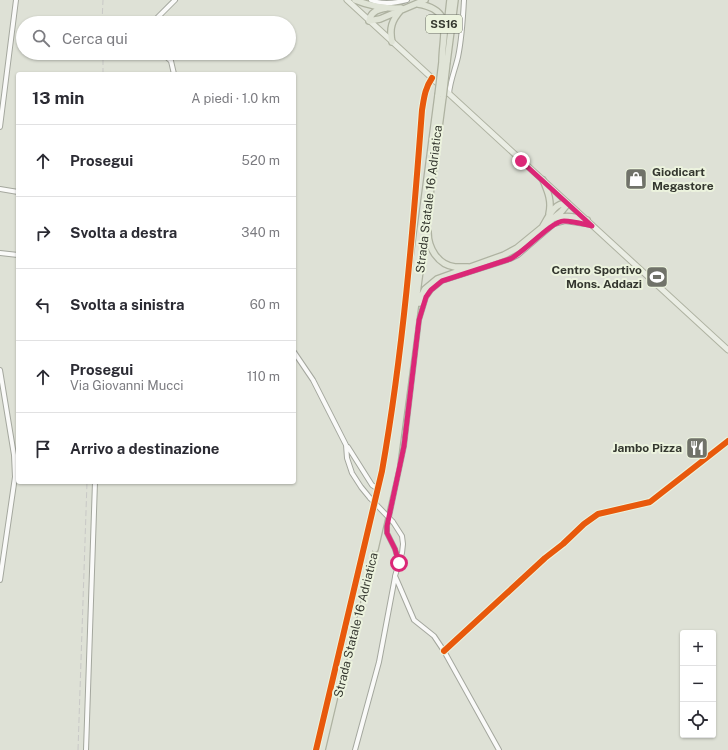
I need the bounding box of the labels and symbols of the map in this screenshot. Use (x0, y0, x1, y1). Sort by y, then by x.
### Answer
road number: SS16 (426, 15, 462, 33)
street label: Strada Statale 16 Adriatica (413, 124, 445, 274)
route end (512, 152, 530, 170)
place label: Giodicart Megastore (652, 165, 714, 193)
shop icon: Giodicart Megastore (623, 166, 649, 192)
place label: Centro Sportivo Mons. Addazi (551, 263, 642, 291)
sports icon: Centro Sportivo Mons. Addazi (644, 264, 670, 290)
restaurant icon: Jambo Pizza (684, 435, 710, 461)
place label: Jambo Pizza (613, 441, 682, 455)
street label: Strada Statale 16 Adriatica (331, 551, 381, 699)
route start (390, 554, 408, 572)

